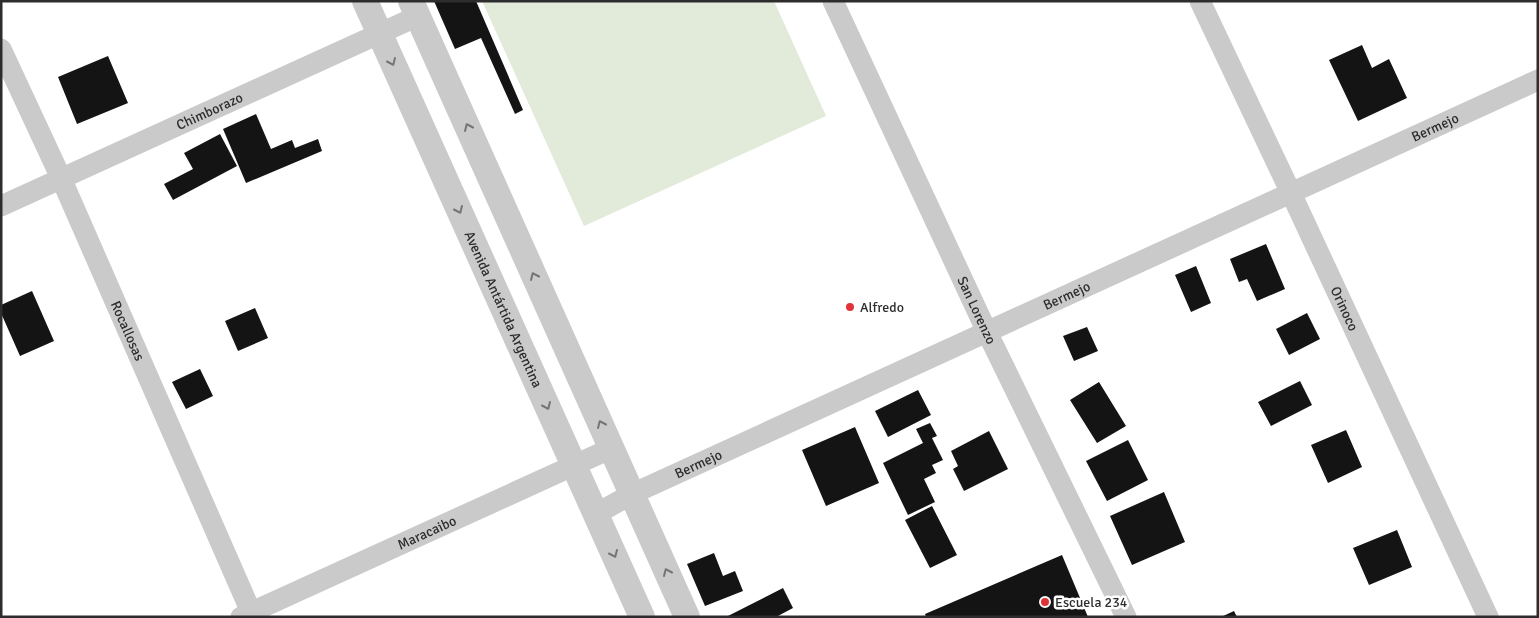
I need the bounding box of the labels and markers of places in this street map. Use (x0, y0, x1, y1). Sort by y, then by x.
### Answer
place label: Alfredo (860, 299, 904, 316)
marker: Alfredo (844, 301, 856, 313)
place label: Escuela 234 (1055, 594, 1128, 611)
marker: Escuela 234 (1039, 596, 1051, 608)

